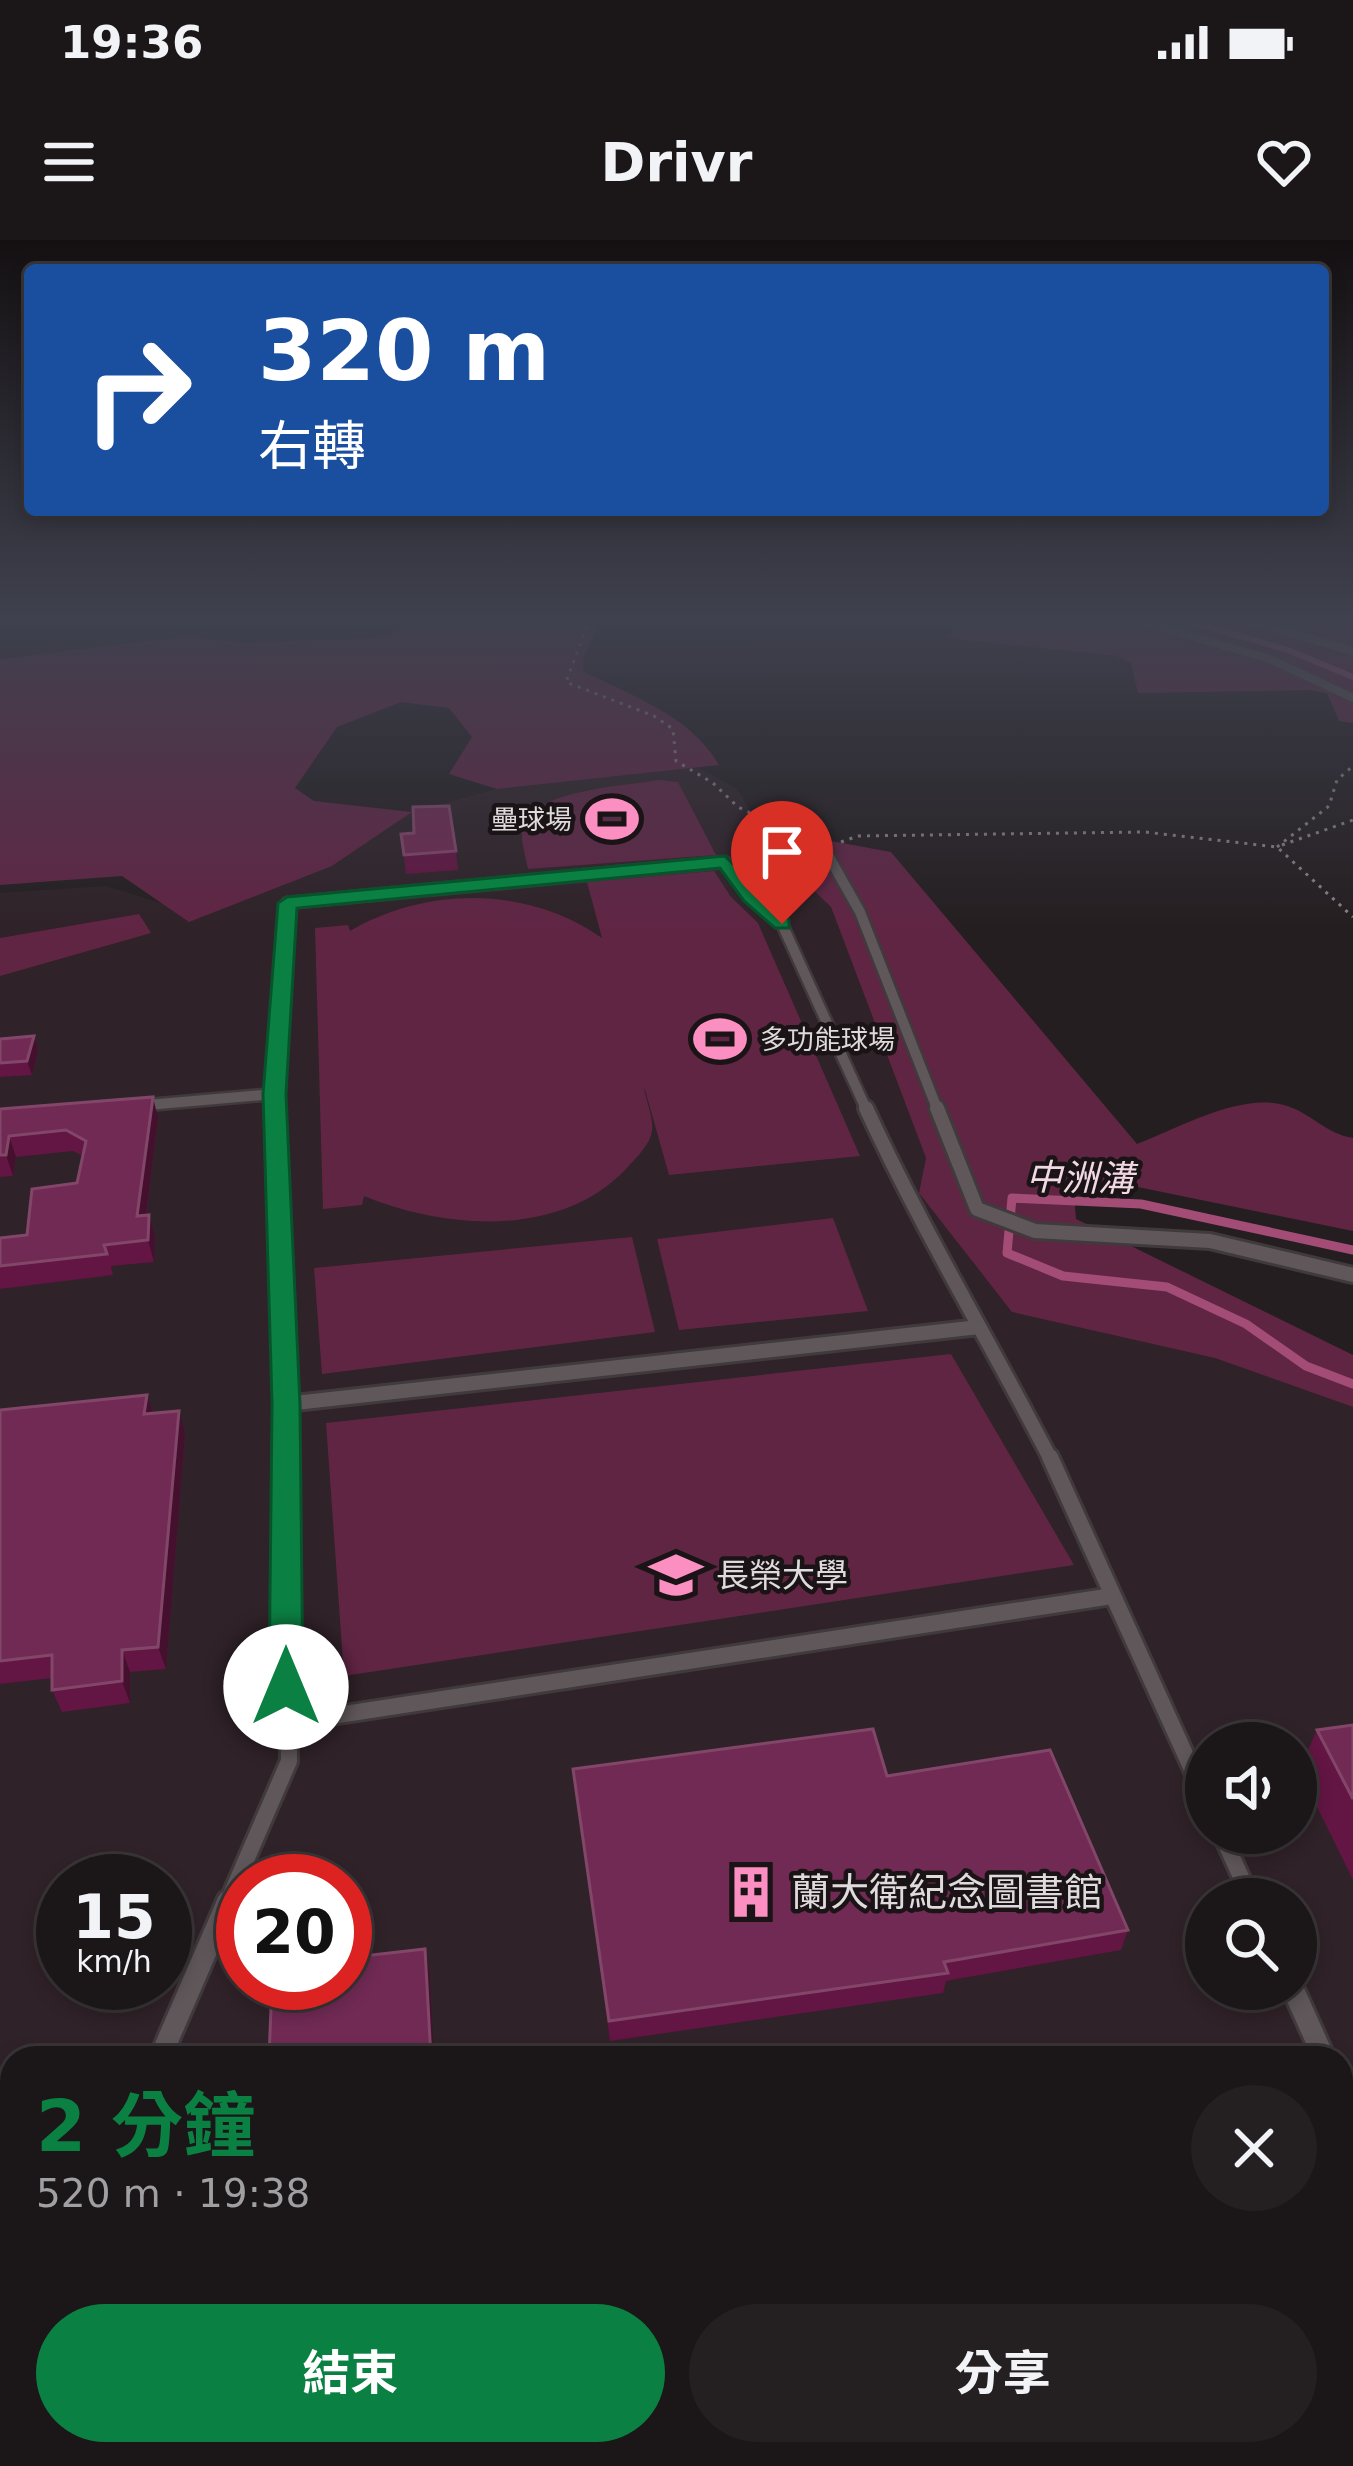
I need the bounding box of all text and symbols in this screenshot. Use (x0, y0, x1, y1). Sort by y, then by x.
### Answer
text: 19:36 (60, 16, 203, 69)
icon: menu (36, 129, 102, 195)
icon: heart (1251, 129, 1317, 195)
text: Drivr (601, 131, 752, 194)
text: 320 m (258, 302, 550, 400)
icon: right (60, 312, 216, 468)
text: 右轉 (258, 415, 366, 478)
sports icon: 壘球場 (583, 790, 641, 848)
pin (731, 801, 833, 924)
place label: 壘球場 (491, 804, 572, 835)
icon: arrive (749, 819, 815, 885)
sports icon: 多功能球場 (691, 1010, 749, 1068)
place label: 多功能球場 (760, 1024, 895, 1055)
water label: 中洲溝 (1026, 1157, 1139, 1200)
school or university icon: 長榮大學 (647, 1546, 705, 1604)
place label: 長榮大學 (716, 1556, 848, 1595)
position arrow (223, 1624, 349, 1750)
map controls (1185, 1722, 1317, 2010)
button: sound (1185, 1722, 1317, 1854)
speed limit sign: 20 (216, 1854, 372, 2010)
building icon: 蘭大衛紀念圖書館 (722, 1863, 780, 1921)
place label: 蘭大衛紀念圖書館 (791, 1870, 1103, 1915)
button: search (1185, 1878, 1317, 2010)
text: 15 (72, 1882, 156, 1952)
text: km/h (76, 1944, 152, 1979)
text: 2 分鐘 (36, 2084, 255, 2168)
button: close (1191, 2085, 1317, 2211)
text: 520 m · 19:38 (36, 2171, 310, 2216)
button: 結束 (36, 2304, 665, 2442)
button: 分享 (689, 2304, 1317, 2442)

